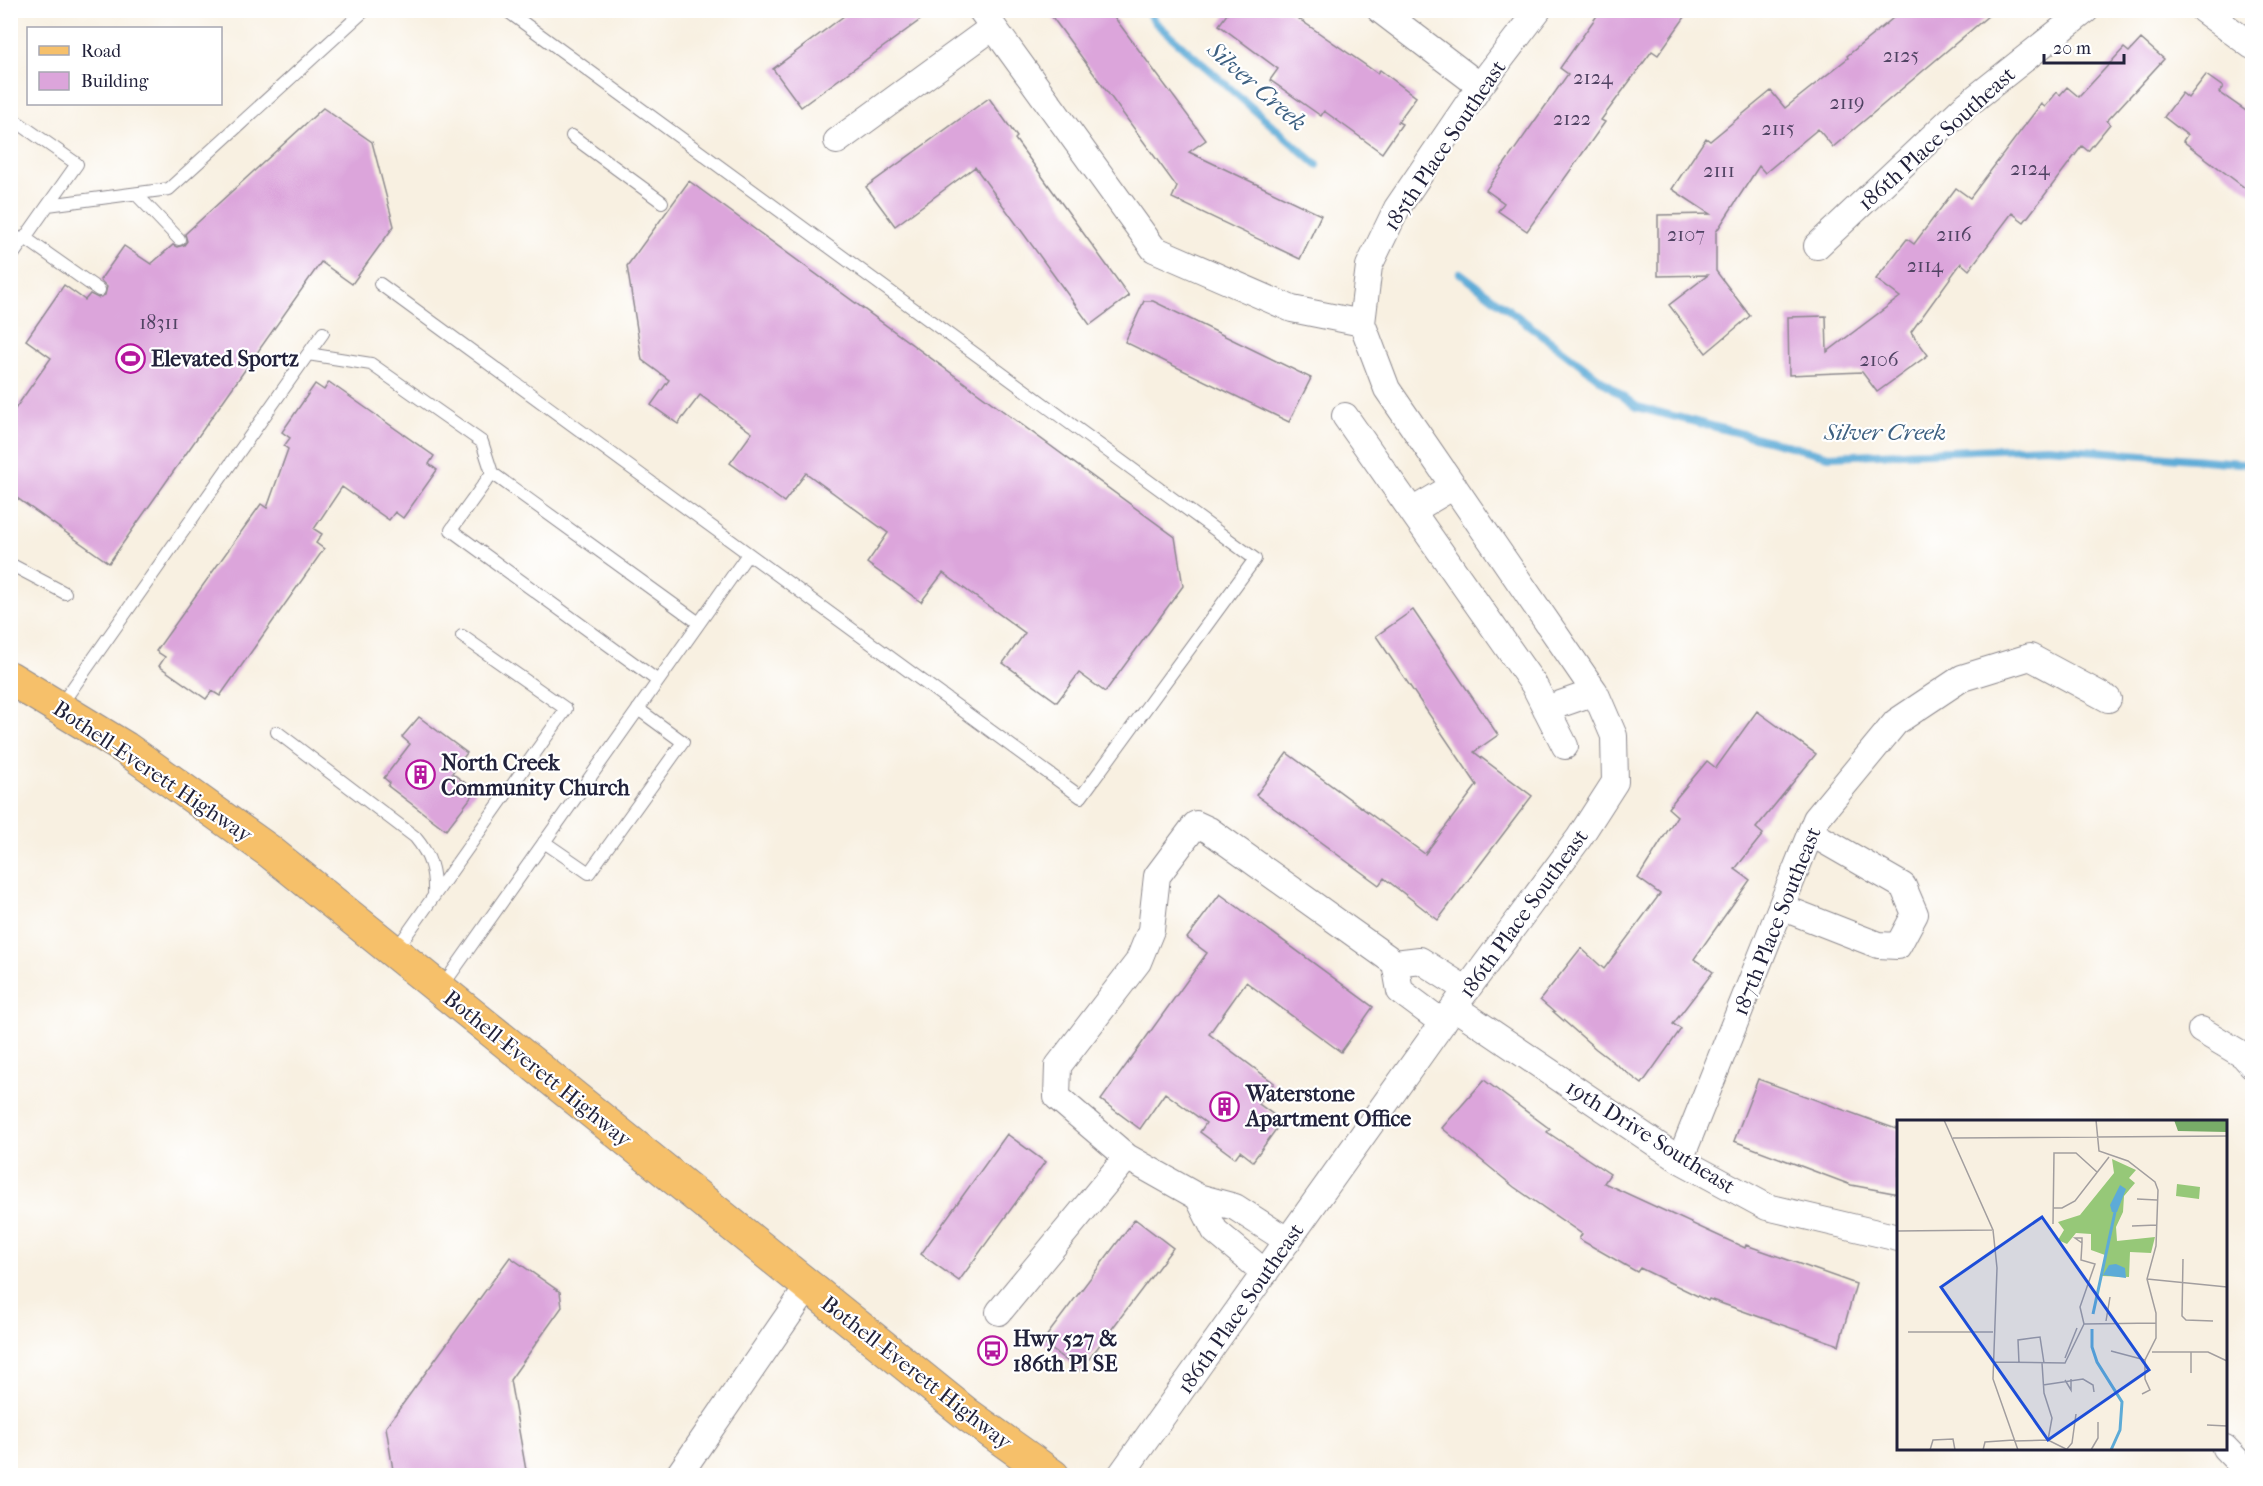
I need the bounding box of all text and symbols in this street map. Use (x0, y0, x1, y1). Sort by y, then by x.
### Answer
legend (27, 27, 222, 105)
scale bar (2044, 27, 2124, 65)
water label: Silver Creek (1201, 35, 1312, 137)
text: 20 m (2053, 38, 2091, 59)
text: Road (81, 41, 121, 62)
house number: 2125 (1883, 44, 1919, 67)
street label: 185th Place Southeast (1378, 55, 1512, 236)
street label: 186th Place Southeast (1853, 61, 2021, 216)
house number: 2124 (1573, 66, 1614, 89)
text: Building (81, 71, 149, 92)
house number: 2119 (1829, 91, 1865, 114)
house number: 2122 (1553, 107, 1591, 130)
house number: 2115 (1761, 117, 1795, 140)
house number: 2124 (2010, 157, 2051, 180)
house number: 2111 (1703, 159, 1735, 182)
house number: 2107 (1667, 223, 1705, 246)
house number: 2116 (1936, 223, 1972, 246)
house number: 2114 (1907, 254, 1944, 277)
house number: 18311 (139, 311, 179, 334)
sports icon: Elevated Sportz (114, 342, 146, 374)
place label: Elevated Sportz (151, 346, 299, 372)
house number: 2106 (1859, 348, 1899, 371)
water label: Silver Creek (1823, 418, 1946, 446)
street label: Bothell-Everett Highway (48, 696, 258, 849)
place label: North Creek Community Church (441, 750, 630, 801)
building icon: North Creek Community Church (404, 759, 436, 791)
street label: 187th Place Southeast (1727, 823, 1827, 1019)
street label: 186th Place Southeast (1454, 824, 1594, 1003)
street label: Bothell-Everett Highway (438, 985, 638, 1153)
street label: 19th Drive Southeast (1561, 1074, 1740, 1200)
place label: Waterstone Apartment Office (1244, 1081, 1411, 1132)
building icon: Waterstone Apartment Office (1209, 1090, 1241, 1122)
inset map (1897, 1120, 2227, 1450)
street label: 186th Place Southeast (1172, 1218, 1310, 1399)
street label: Bothell-Everett Highway (816, 1290, 1018, 1456)
place label: Hwy 527 & 186th Pl SE (1013, 1326, 1118, 1377)
bus stop icon: Hwy 527 & 186th Pl SE (976, 1335, 1008, 1367)

